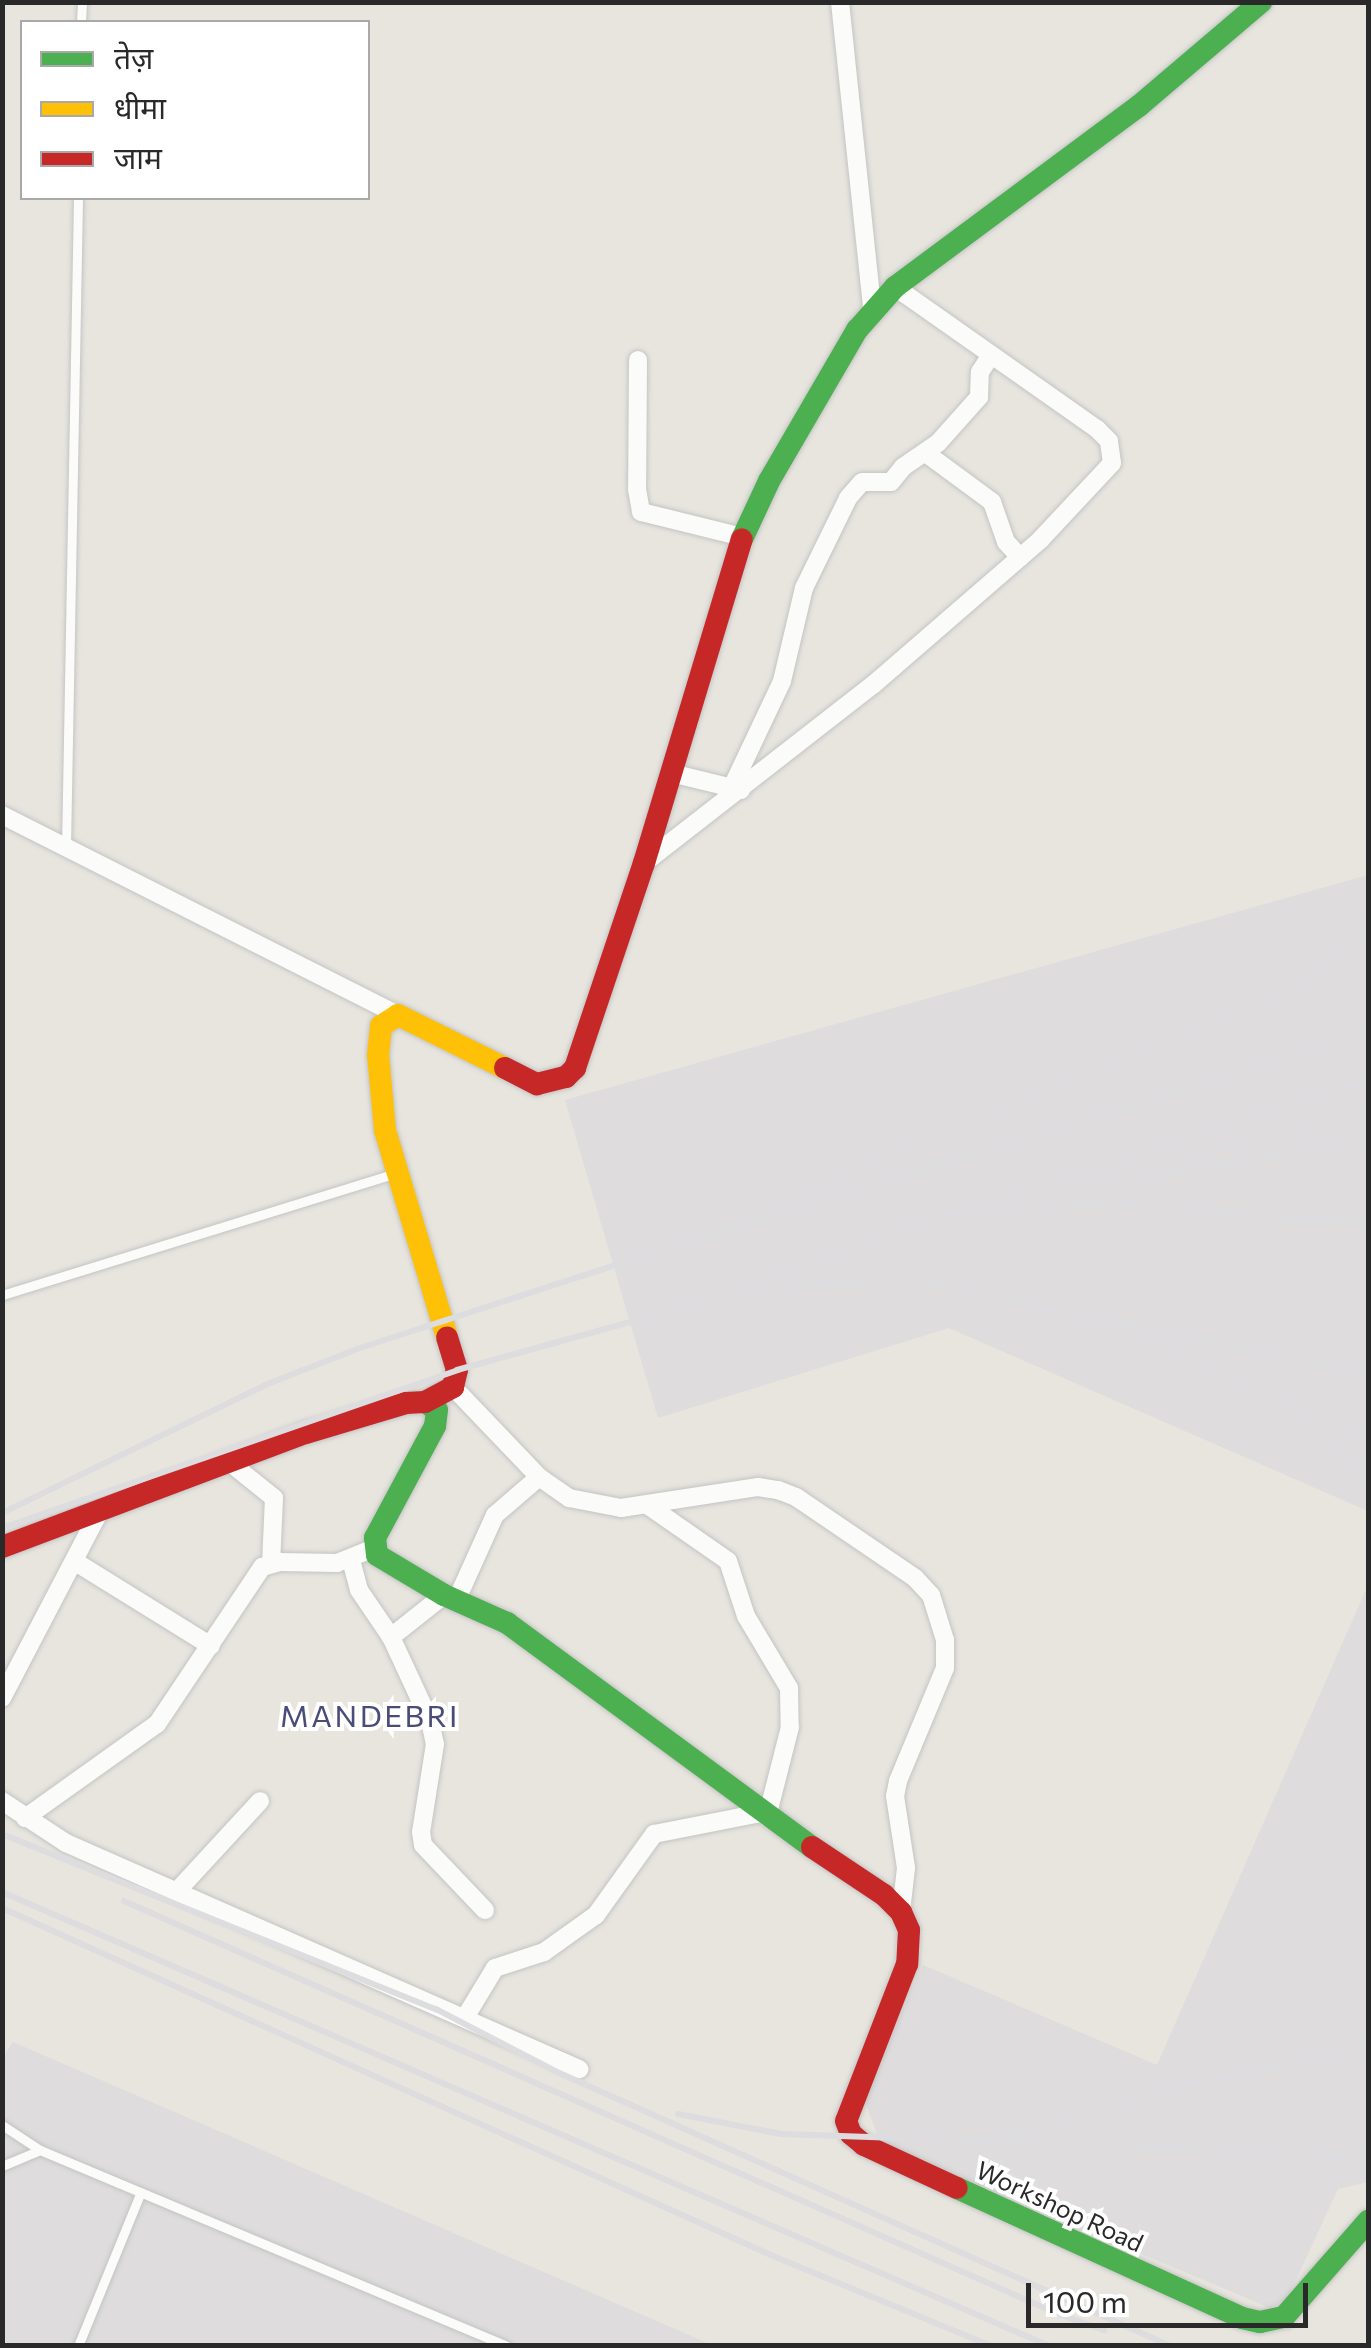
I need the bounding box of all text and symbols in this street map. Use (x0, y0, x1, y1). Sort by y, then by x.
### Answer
legend (20, 20, 370, 200)
text: तेज़ (114, 38, 153, 75)
text: धीमा (114, 88, 166, 125)
text: जाम (114, 138, 162, 175)
district label: MANDEBRI (280, 1697, 460, 1733)
street label: Workshop Road (972, 2154, 1148, 2258)
scale bar (1031, 2263, 1314, 2325)
text: 100 m (1043, 2282, 1127, 2319)

